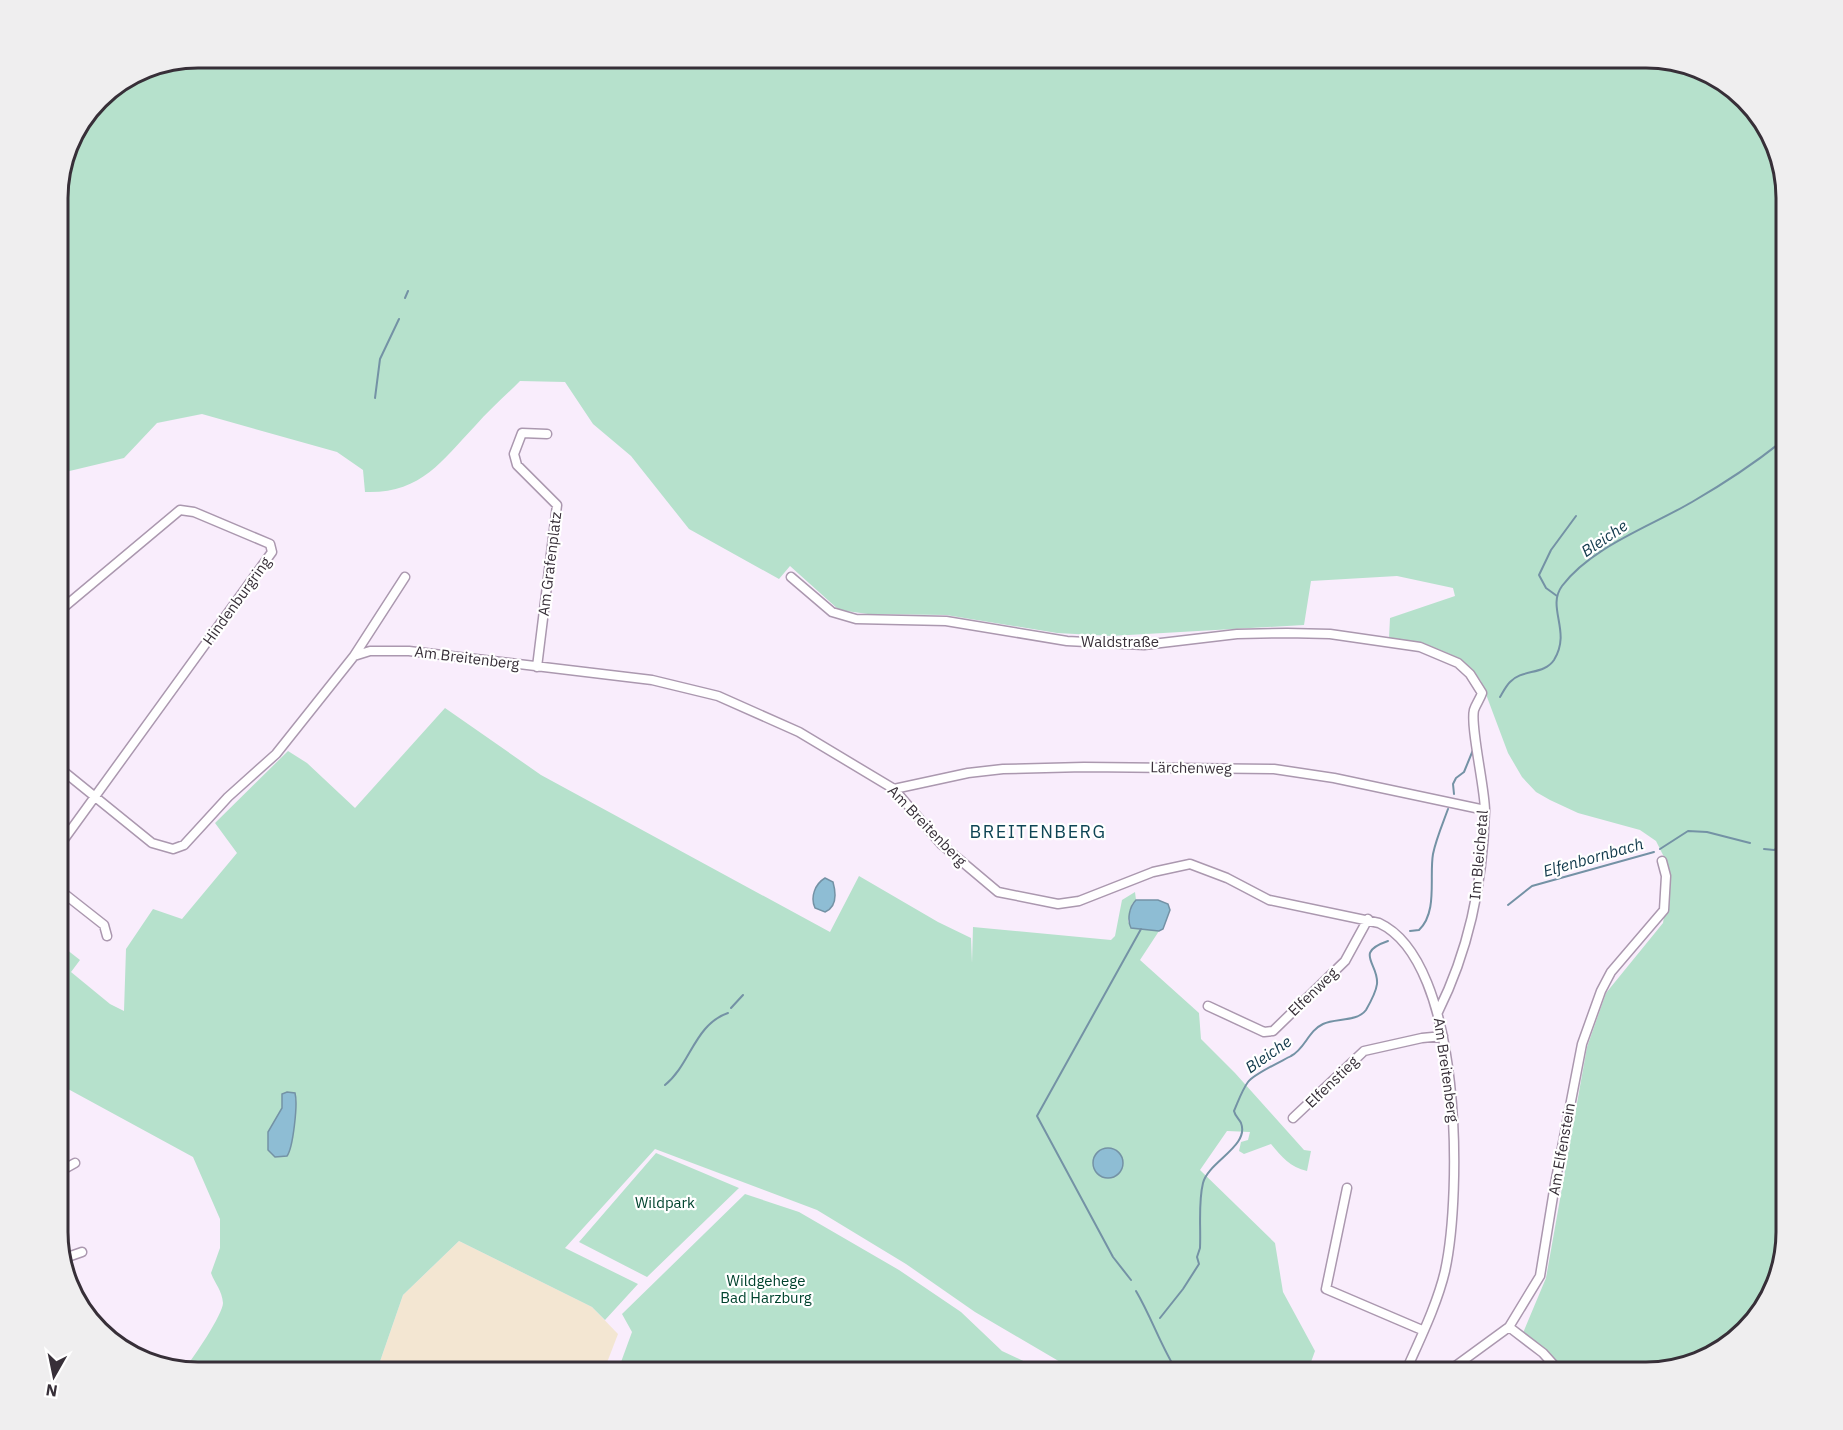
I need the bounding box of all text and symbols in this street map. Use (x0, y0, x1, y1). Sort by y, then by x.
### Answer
street label: Am Grafenplatz (534, 511, 565, 617)
water label: Bleiche (1577, 515, 1631, 561)
street label: Hindenburgring (198, 553, 275, 648)
street label: Waldstraße (1081, 632, 1159, 651)
street label: Am Breitenberg (414, 642, 521, 673)
street label: Lärchenweg (1150, 757, 1232, 778)
street label: Am Breitenberg (884, 781, 971, 870)
street label: Im Bleichetal (1465, 809, 1492, 901)
district label: BREITENBERG (970, 820, 1106, 843)
water label: Elfenbornbach (1541, 833, 1645, 881)
street label: Elfenweg (1284, 963, 1342, 1020)
street label: Am Breitenberg (1430, 1016, 1463, 1124)
water label: Bleiche (1241, 1031, 1295, 1077)
street label: Elfenstieg (1301, 1052, 1362, 1112)
street label: Am Elfenstein (1544, 1101, 1579, 1197)
park label: Wildpark (635, 1193, 695, 1212)
park label: Wildgehege Bad Harzburg (720, 1271, 812, 1307)
north arrow (24, 1346, 84, 1406)
text: N (44, 1380, 59, 1402)

